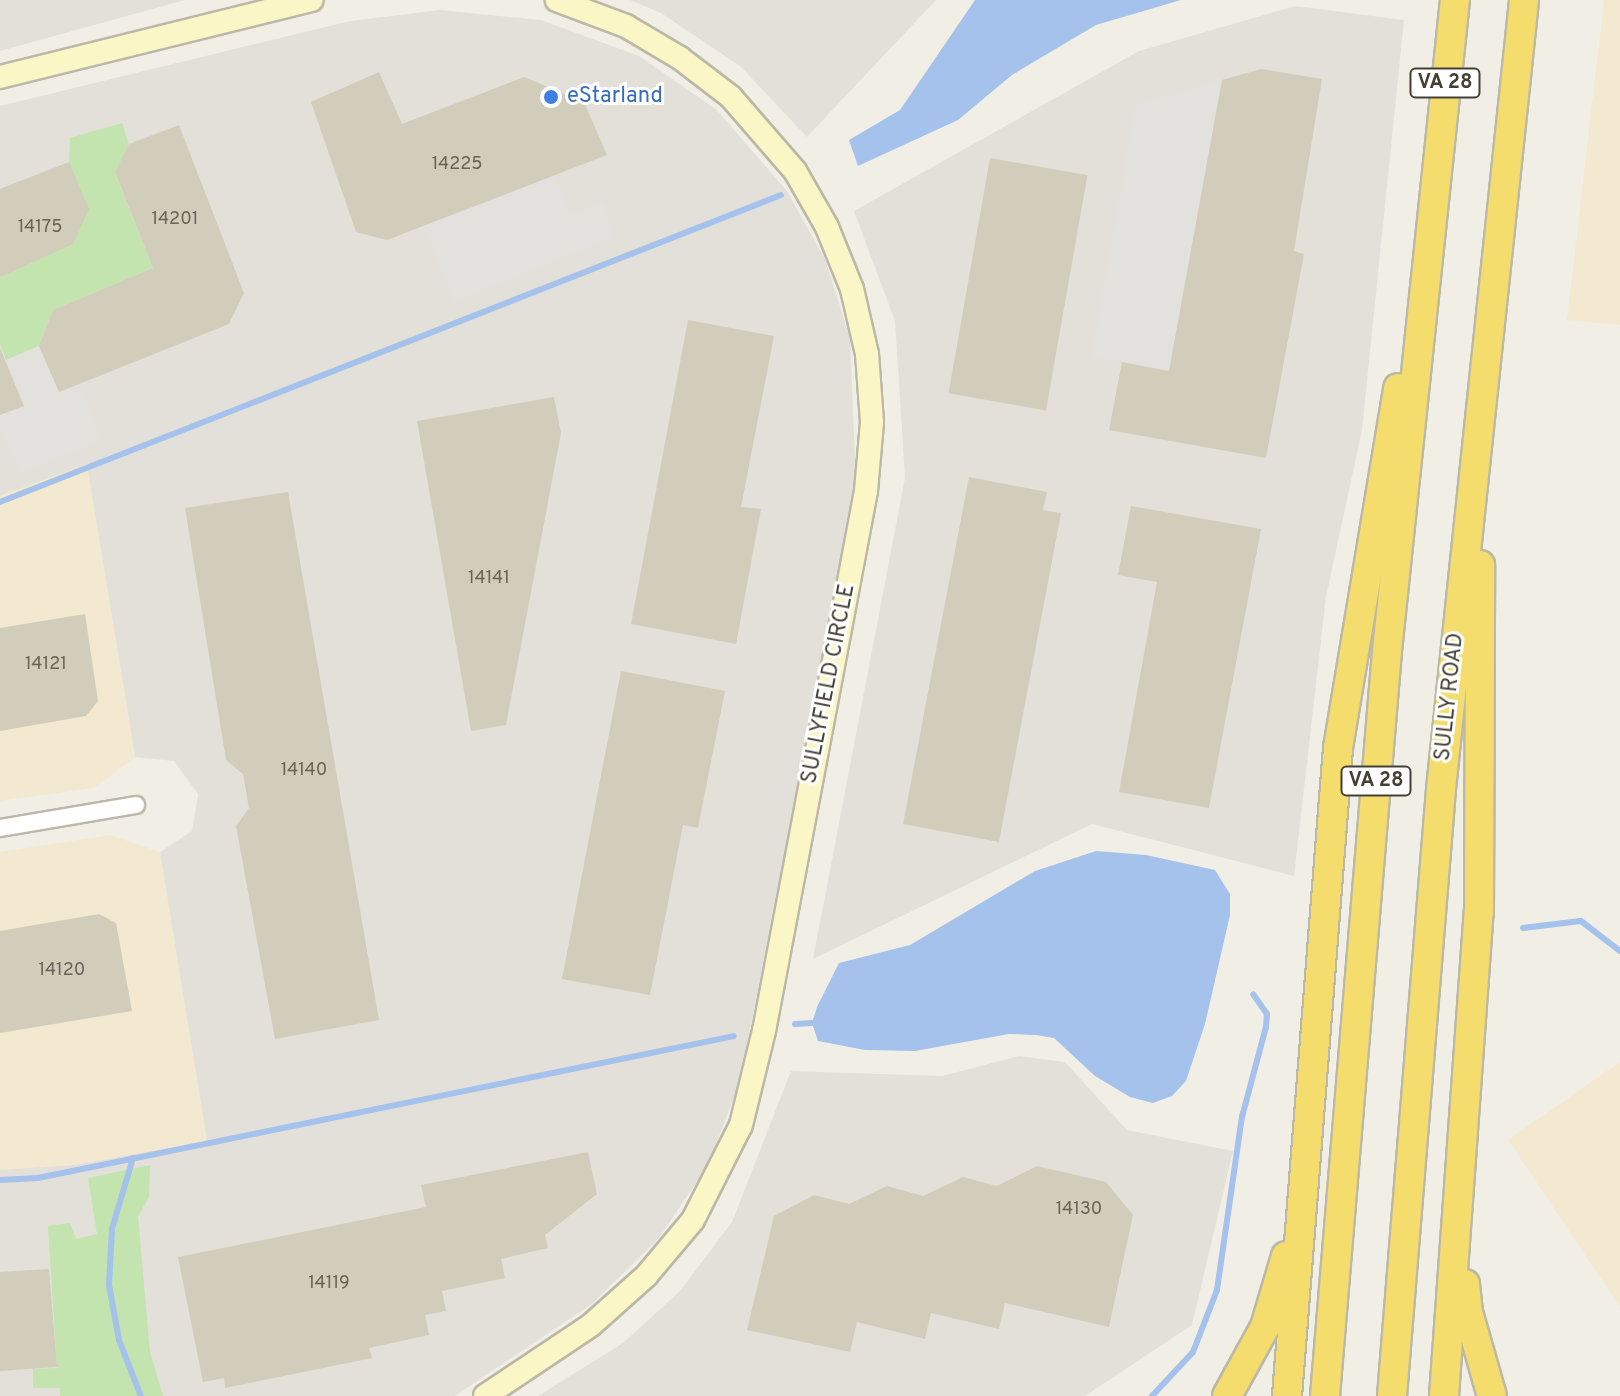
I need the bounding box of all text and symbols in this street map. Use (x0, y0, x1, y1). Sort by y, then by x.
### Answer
road number: VA 28 (1409, 67, 1481, 99)
place label: eStarland (567, 84, 663, 110)
marker: eStarland (542, 88, 560, 106)
house number: 14225 (432, 154, 482, 176)
house number: 14201 (152, 209, 198, 231)
house number: 14175 (18, 217, 62, 239)
house number: 14141 (468, 568, 510, 590)
street label: SULLYFIELD CIRCLE (797, 582, 861, 786)
street label: SULLY ROAD (1430, 631, 1470, 763)
house number: 14121 (25, 654, 67, 676)
house number: 14140 (281, 760, 327, 782)
road number: VA 28 (1340, 765, 1412, 797)
house number: 14120 (39, 960, 85, 982)
house number: 14130 (1056, 1199, 1102, 1221)
house number: 14119 (308, 1273, 350, 1295)

